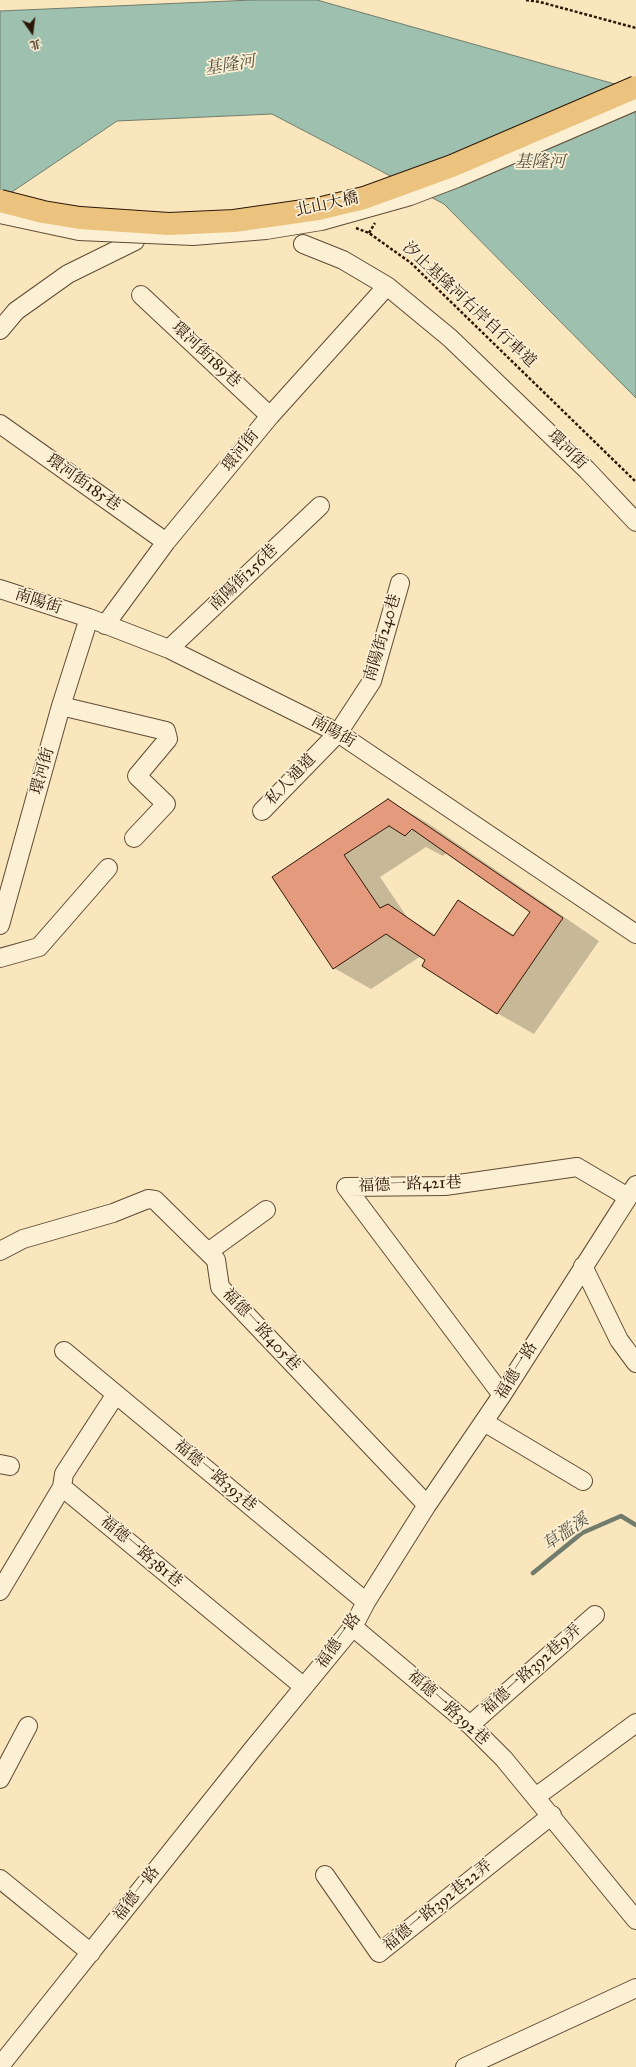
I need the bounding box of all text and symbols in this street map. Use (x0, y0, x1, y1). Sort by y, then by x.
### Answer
north arrow (12, 12, 52, 52)
text: 北 (28, 36, 42, 52)
water label: 基隆河 (203, 52, 257, 80)
water label: 基隆河 (515, 153, 565, 173)
street label: 北山大橋 (294, 189, 360, 221)
street label: 汐止基隆河右岸自行車道 (398, 238, 540, 372)
street label: 環河街189巷 (167, 318, 245, 392)
street label: 環河街 (218, 426, 264, 476)
street label: 環河街 (543, 426, 591, 474)
street label: 環河街185巷 (42, 450, 124, 516)
street label: 南陽街256巷 (206, 541, 282, 615)
street label: 南陽街 (12, 585, 64, 619)
street label: 南陽街240巷 (361, 592, 405, 684)
street label: 南陽街 (307, 712, 359, 752)
street label: 環河街 (27, 745, 59, 797)
street label: 私人通道 (262, 750, 320, 810)
street label: 福德一路421巷 (358, 1174, 462, 1196)
street label: 福德一路405巷 (218, 1285, 304, 1375)
street label: 福德一路 (492, 1339, 542, 1403)
street label: 福德一路393巷 (170, 1436, 260, 1516)
water label: 草濫溪 (539, 1510, 593, 1556)
street label: 福德一路381巷 (96, 1512, 186, 1592)
street label: 福德一路 (312, 1609, 366, 1673)
street label: 福德一路392巷9弄 (478, 1620, 586, 1720)
street label: 福德一路392巷 (403, 1666, 493, 1750)
street label: 福德一路392巷22弄 (380, 1856, 496, 1956)
street label: 福德一路 (110, 1863, 164, 1925)

